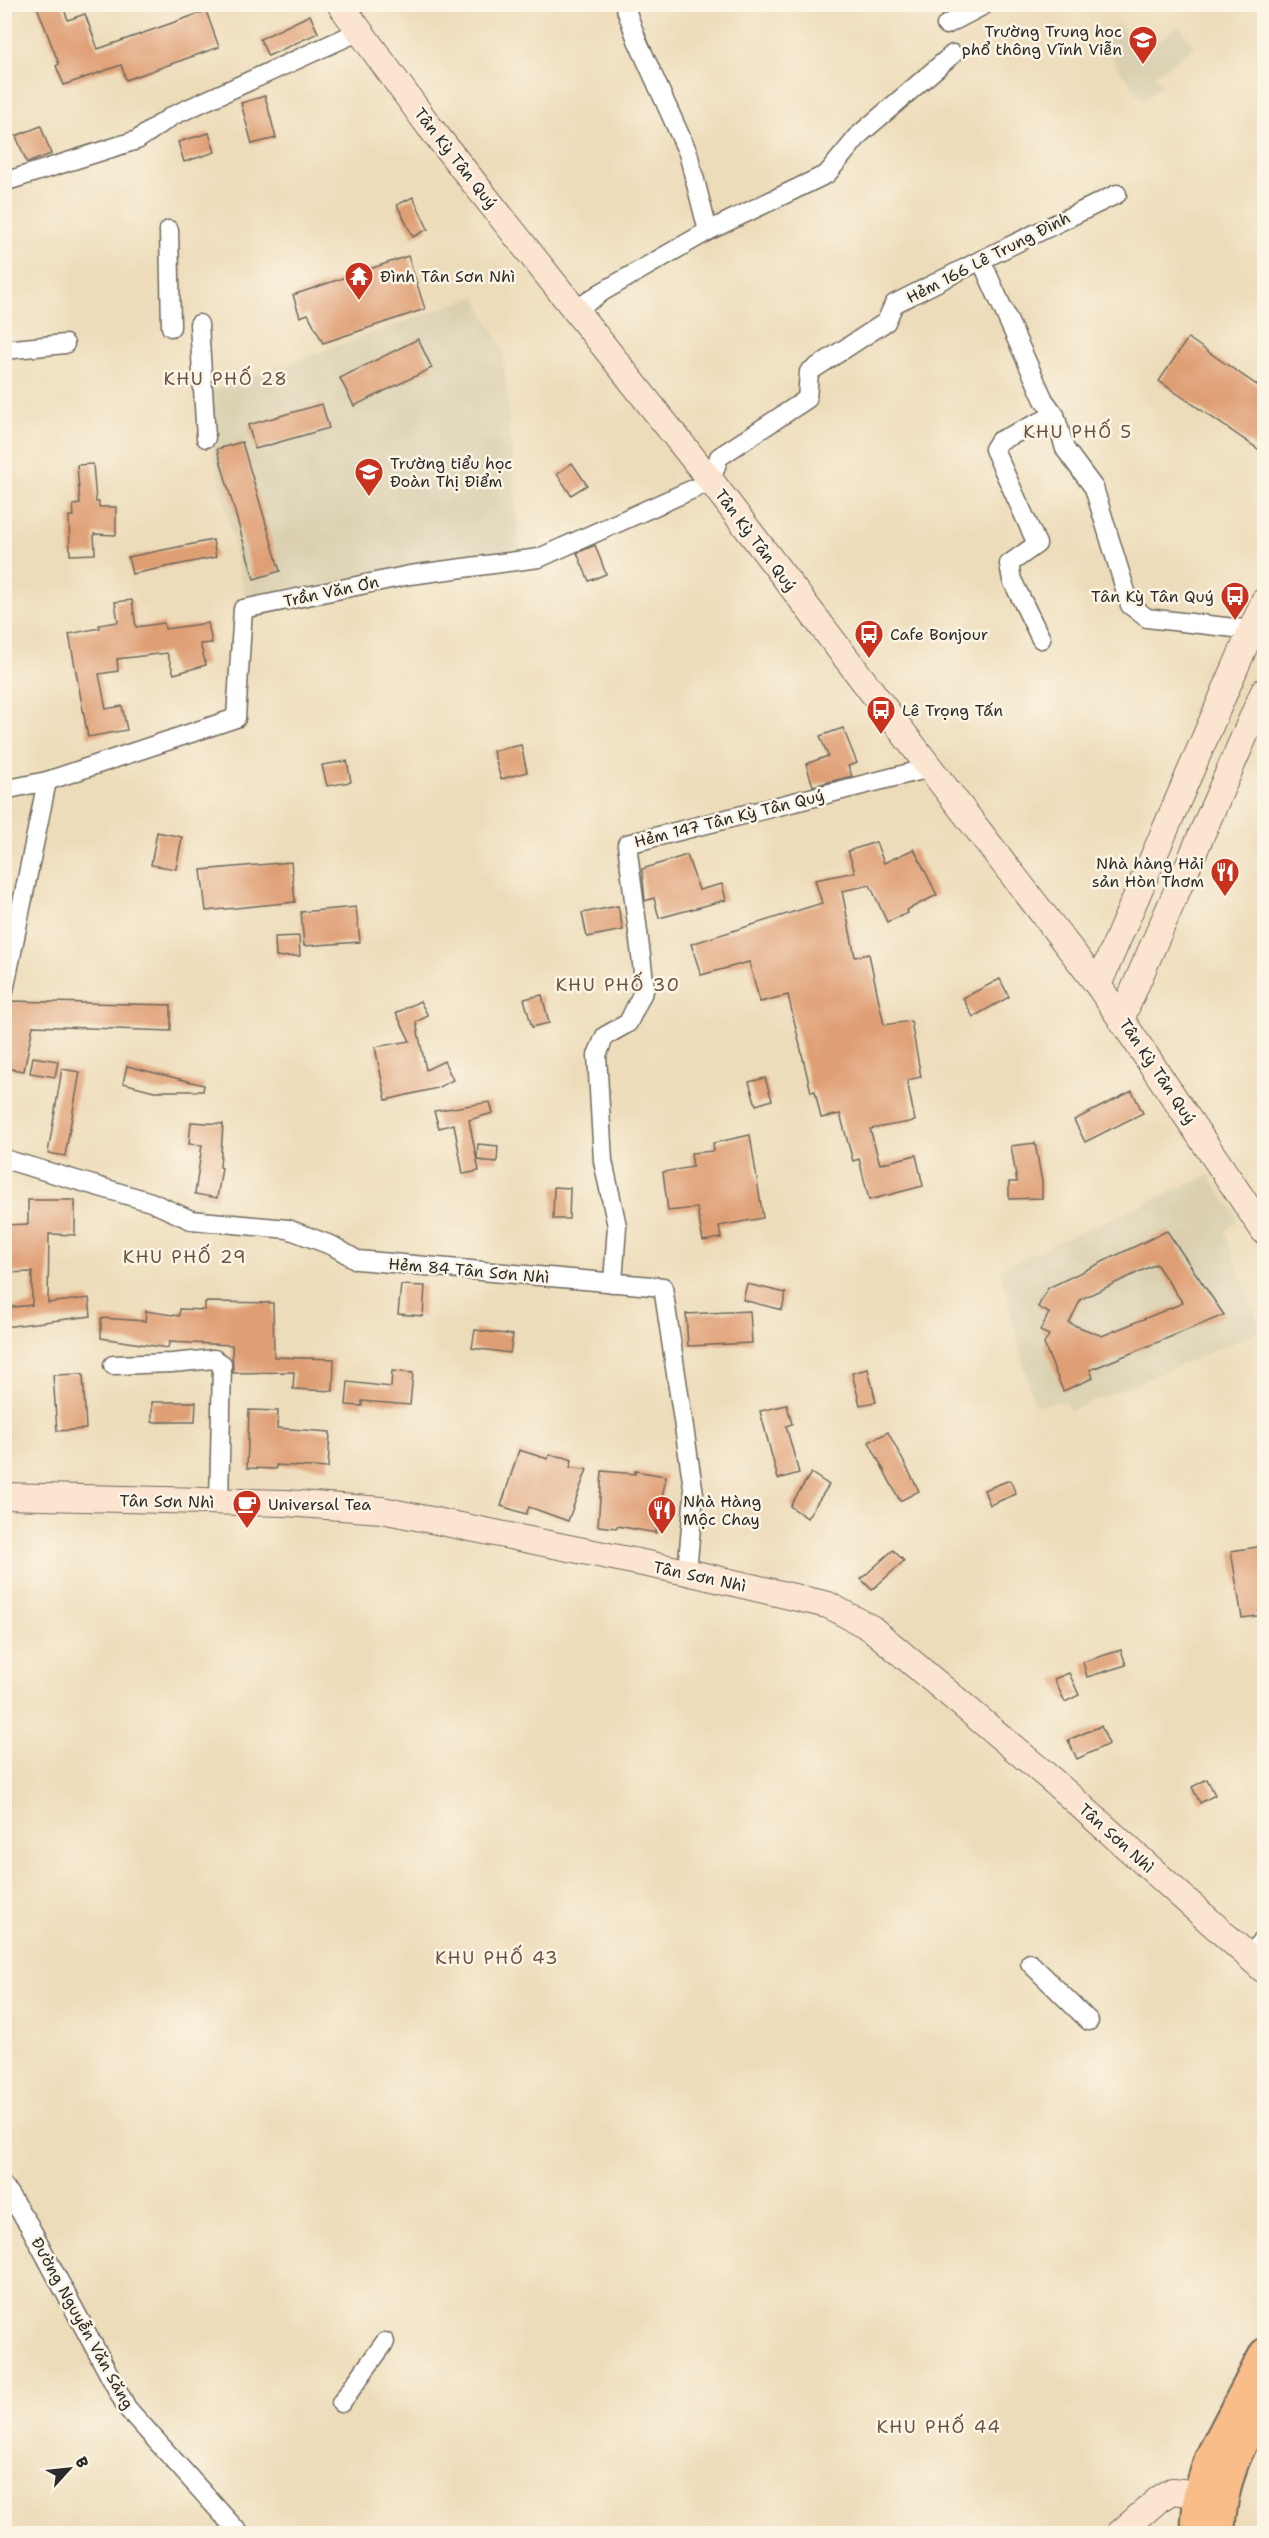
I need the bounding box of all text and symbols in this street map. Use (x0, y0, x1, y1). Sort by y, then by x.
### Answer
place label: Trường Trung học phổ thông Vĩnh Viễn (962, 21, 1122, 60)
school or university icon: Trường Trung học phổ thông Vĩnh Viễn (1127, 24, 1159, 66)
street label: Tân Kỳ Tân Quý (409, 103, 502, 213)
street label: Hẻm 166 Lê Trung Đình (903, 207, 1074, 308)
temple icon: Đình Tân Sơn Nhì (343, 260, 375, 302)
place label: Đình Tân Sơn Nhì (380, 266, 515, 287)
district label: KHU PHỐ 28 (164, 365, 288, 391)
district label: KHU PHỐ 5 (1023, 418, 1133, 444)
place label: Trường tiểu học Đoàn Thị Điểm (390, 453, 512, 492)
school or university icon: Trường tiểu học Đoàn Thị Điểm (353, 456, 385, 498)
street label: Tân Kỳ Tân Quý (710, 485, 801, 596)
street label: Trần Văn Ơn (281, 571, 381, 612)
bus stop icon: Tân Kỳ Tân Quý (1219, 580, 1251, 622)
place label: Tân Kỳ Tân Quý (1091, 586, 1214, 607)
bus stop icon: Cafe Bonjour (853, 618, 885, 660)
place label: Cafe Bonjour (890, 624, 988, 645)
bus stop icon: Lê Trọng Tấn (865, 694, 897, 736)
place label: Lê Trọng Tấn (902, 700, 1003, 721)
street label: Hẻm 147 Tân Kỳ Tân Quý (632, 785, 826, 852)
place label: Nhà hàng Hải sản Hòn Thơm (1092, 853, 1204, 892)
restaurant icon: Nhà hàng Hải sản Hòn Thơm (1209, 856, 1241, 898)
district label: KHU PHỐ 30 (555, 971, 681, 997)
street label: Tân Kỳ Tân Quý (1115, 1014, 1201, 1128)
district label: KHU PHỐ 29 (123, 1243, 247, 1269)
street label: Hẻm 84 Tân Sơn Nhì (388, 1253, 550, 1288)
cafe icon: Universal Tea (231, 1488, 263, 1530)
street label: Tân Sơn Nhì (119, 1490, 215, 1513)
place label: Nhà Hàng Mộc Chay (683, 1491, 761, 1530)
place label: Universal Tea (268, 1494, 371, 1515)
restaurant icon: Nhà Hàng Mộc Chay (646, 1494, 678, 1536)
street label: Tân Sơn Nhì (651, 1556, 748, 1597)
street label: Tân Sơn Nhì (1074, 1799, 1159, 1878)
district label: KHU PHỐ 43 (435, 1944, 559, 1970)
street label: Đường Nguyễn Văn Săng (26, 2234, 139, 2413)
district label: KHU PHỐ 44 (877, 2413, 1001, 2439)
north arrow (39, 2439, 99, 2499)
text: B (70, 2453, 94, 2472)

